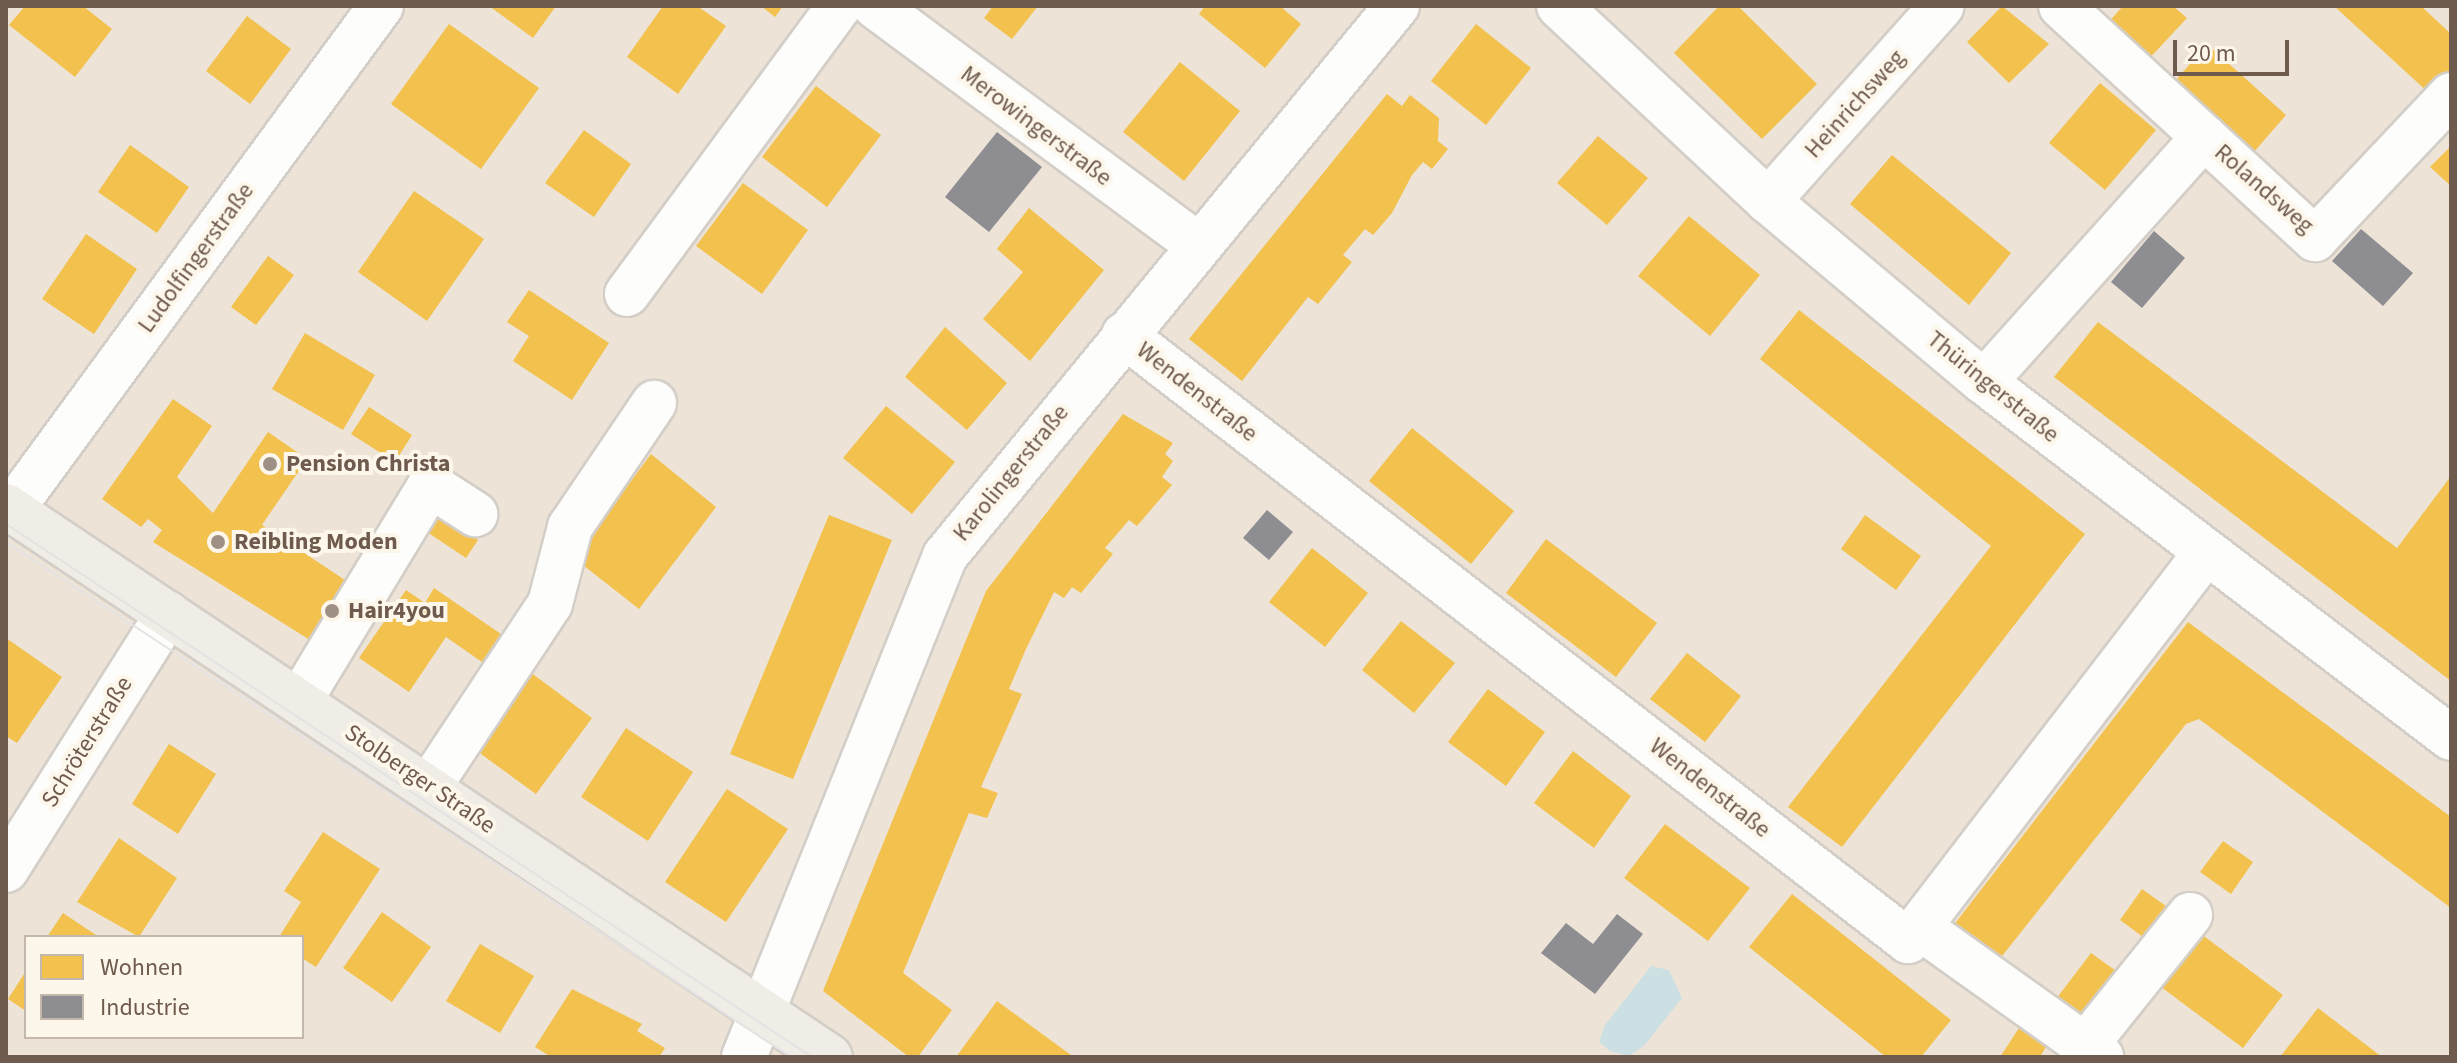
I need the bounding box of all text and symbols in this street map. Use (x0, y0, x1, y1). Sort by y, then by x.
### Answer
scale bar (2177, 24, 2293, 74)
text: 20 m (2187, 36, 2236, 71)
street label: Heinrichsweg (1799, 44, 1911, 164)
street label: Merowingerstraße (955, 60, 1117, 192)
street label: Rolandsweg (2208, 138, 2320, 240)
street label: Ludolfingerstraße (132, 177, 260, 339)
street label: Thüringerstraße (1921, 325, 2065, 449)
street label: Wendenstraße (1131, 336, 1263, 448)
street label: Karolingerstraße (947, 399, 1075, 547)
place label: Pension Christa (286, 450, 450, 478)
marker: Pension Christa (261, 455, 279, 473)
place label: Reibling Moden (234, 528, 398, 556)
marker: Reibling Moden (209, 533, 227, 551)
place label: Hair4you (348, 597, 445, 625)
marker: Hair4you (323, 602, 341, 620)
street label: Schröterstraße (35, 671, 139, 813)
street label: Stolberger Straße (339, 718, 501, 840)
street label: Wendenstraße (1644, 732, 1776, 844)
legend (24, 935, 304, 1039)
text: Wohnen (100, 950, 183, 985)
text: Industrie (100, 990, 190, 1025)

